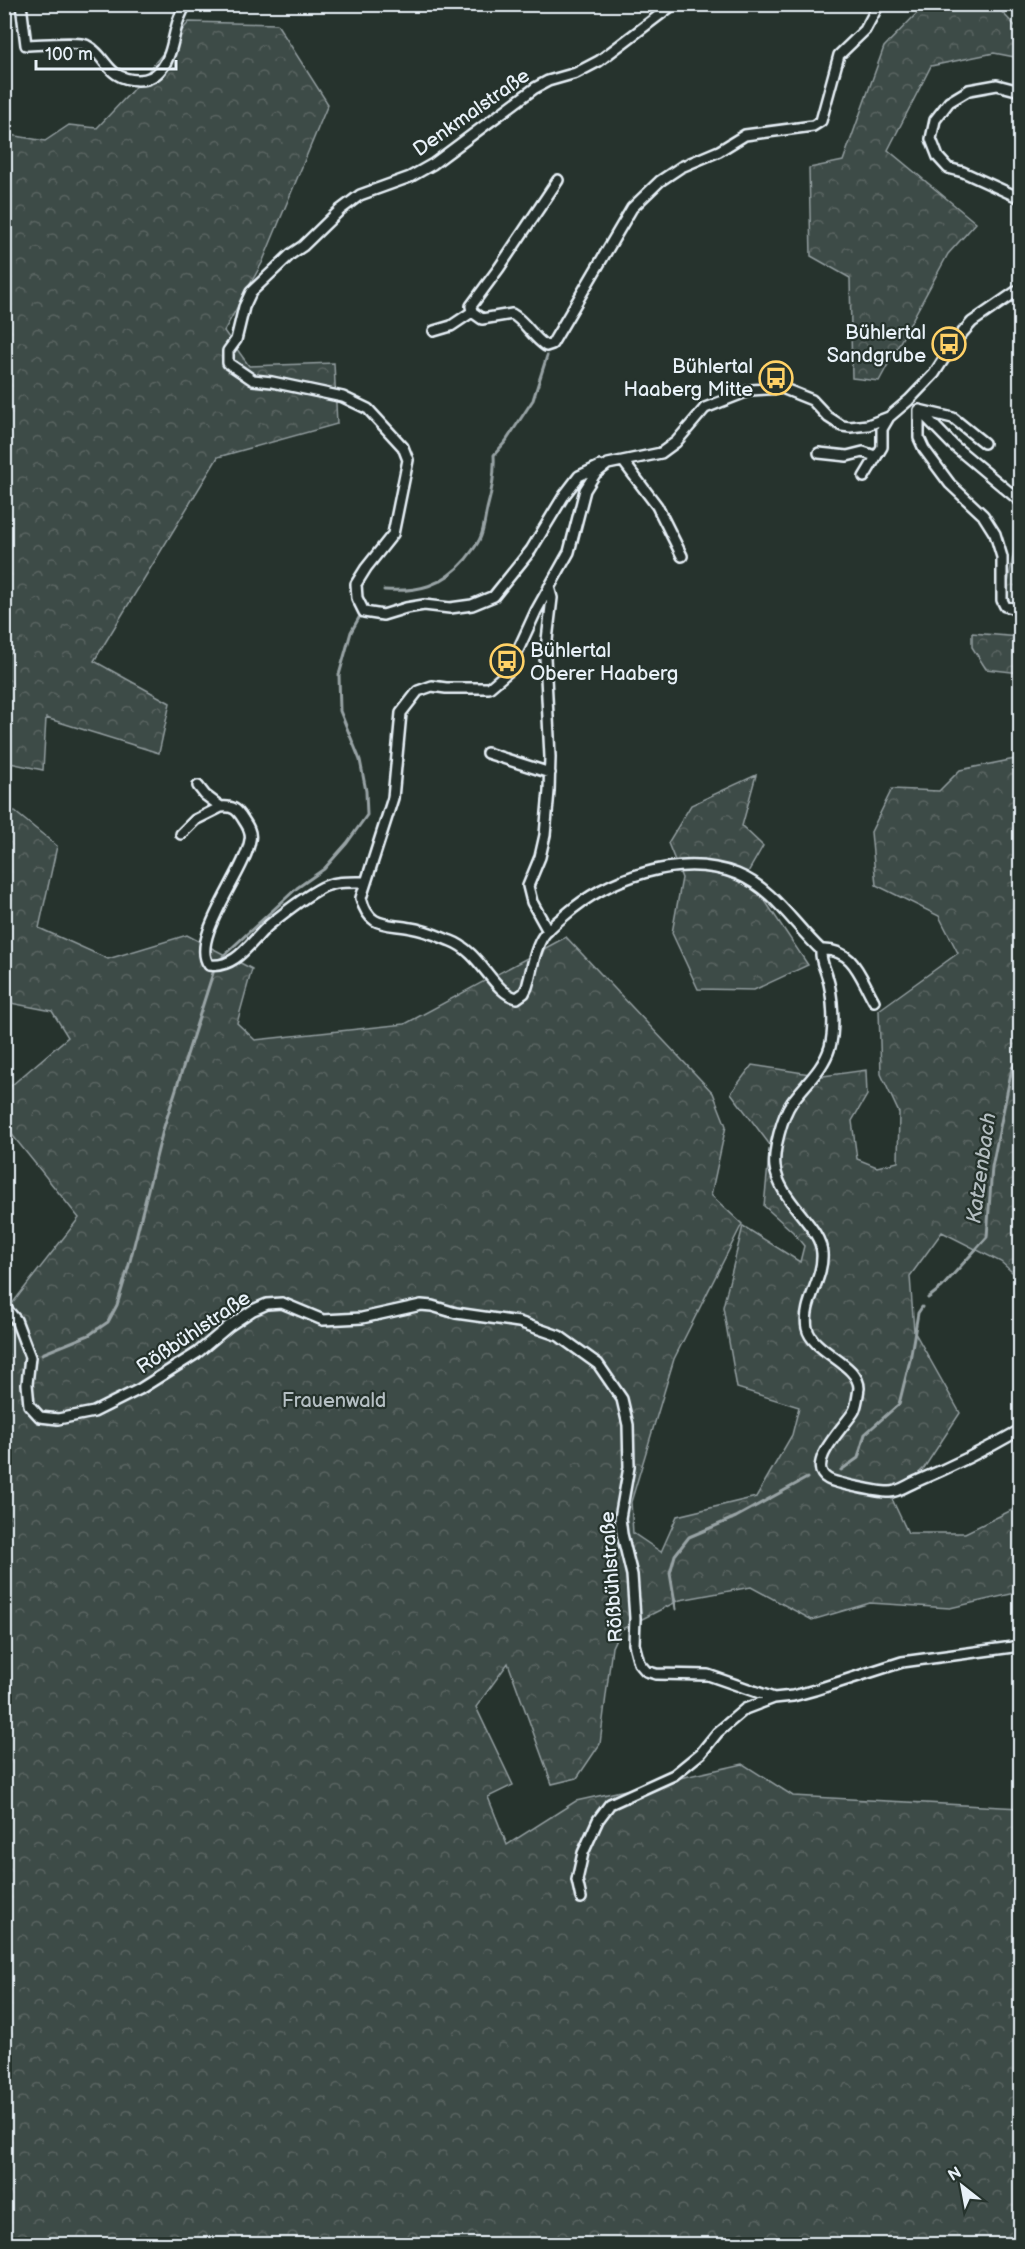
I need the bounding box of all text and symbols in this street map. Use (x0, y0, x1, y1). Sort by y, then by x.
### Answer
scale bar (36, 33, 176, 71)
text: 100 m (45, 44, 93, 65)
street label: Denkmalstraße (409, 64, 535, 162)
place label: Bühlertal Sandgrube (827, 321, 926, 368)
bus stop icon: Bühlertal Sandgrube (931, 326, 967, 362)
place label: Bühlertal Haaberg Mitte (623, 355, 753, 402)
bus stop icon: Bühlertal Haaberg Mitte (758, 360, 794, 396)
place label: Bühlertal Oberer Haaberg (530, 639, 678, 686)
bus stop icon: Bühlertal Oberer Haaberg (489, 643, 525, 679)
water label: Katzenbach (961, 1111, 1002, 1225)
street label: Rößbühlstraße (132, 1286, 255, 1380)
park label: Frauenwald (282, 1389, 386, 1413)
street label: Rößbühlstraße (595, 1510, 629, 1643)
north arrow (932, 2156, 992, 2216)
text: N (945, 2163, 965, 2186)

